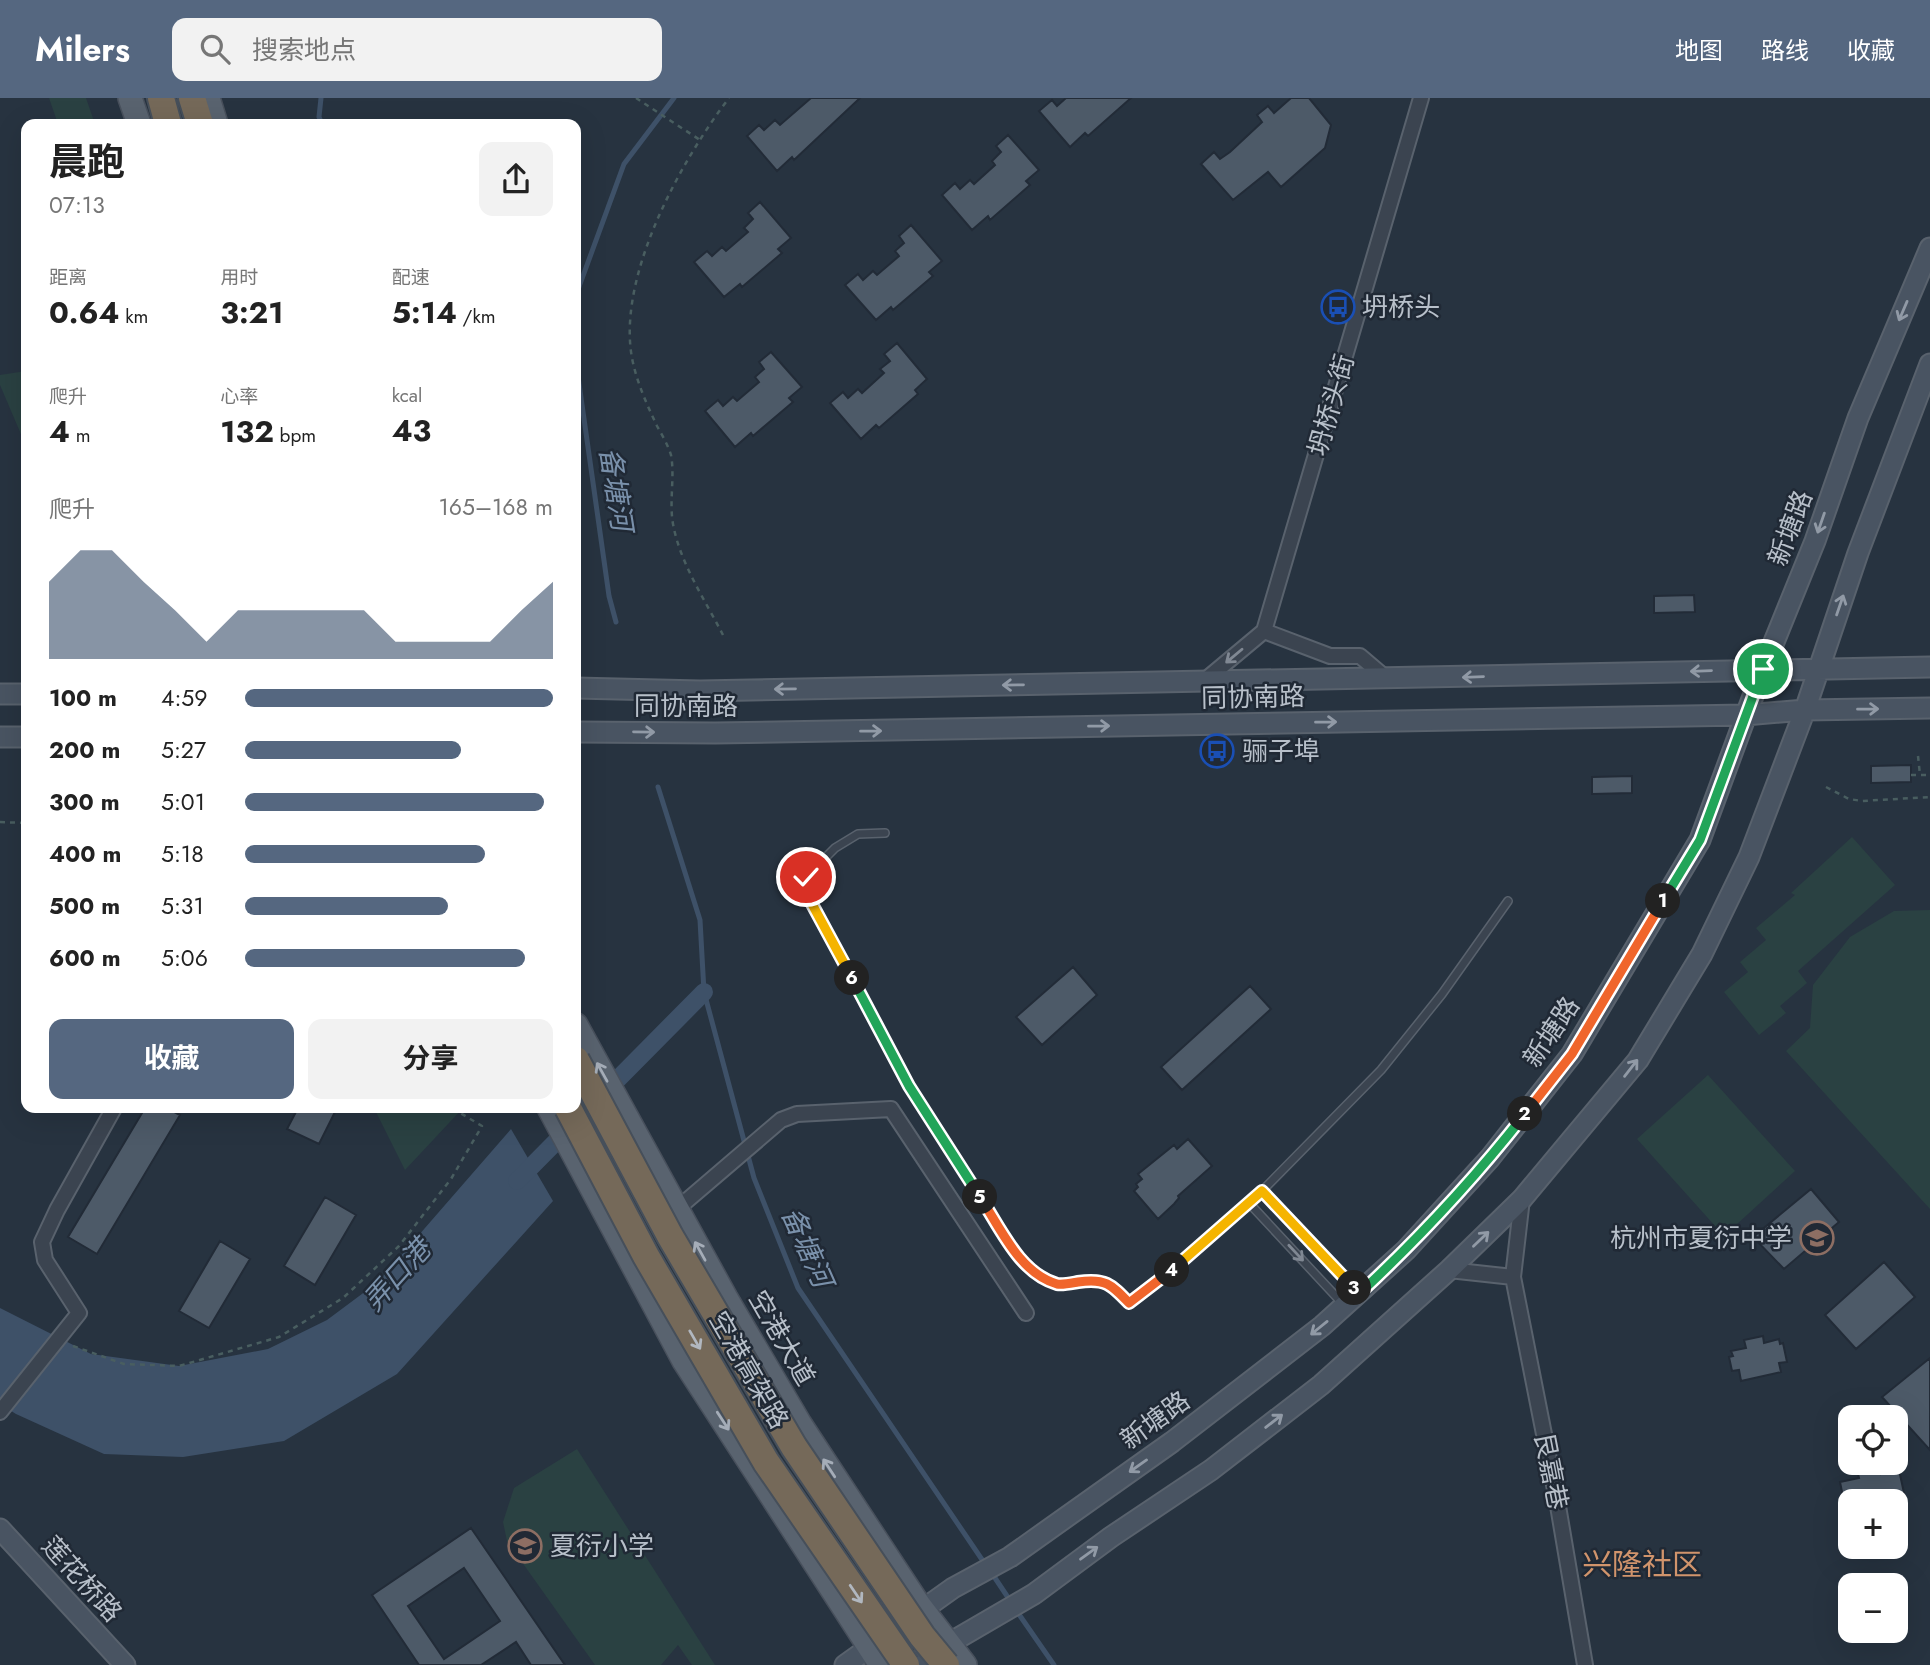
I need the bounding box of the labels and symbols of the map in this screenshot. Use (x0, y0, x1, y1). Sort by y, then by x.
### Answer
bus stop icon: 坍桥头 (1319, 288, 1357, 326)
place label: 坍桥头 (1362, 288, 1440, 326)
one-way arrow (1896, 300, 1909, 321)
street label: 坍桥头街 (1298, 350, 1364, 460)
water label: 备塘河 (589, 444, 644, 539)
street label: 新塘路 (1758, 485, 1822, 571)
one-way arrow (1814, 512, 1826, 534)
one-way arrow (1835, 594, 1847, 616)
pin (1733, 639, 1793, 699)
one-way arrow (1225, 648, 1243, 664)
one-way arrow (1689, 664, 1712, 677)
one-way arrow (1462, 670, 1485, 683)
street label: 同协南路 (1201, 677, 1305, 717)
one-way arrow (1002, 678, 1025, 692)
one-way arrow (774, 682, 797, 696)
street label: 同协南路 (634, 687, 738, 725)
one-way arrow (1856, 702, 1879, 716)
one-way arrow (1315, 716, 1338, 729)
one-way arrow (1087, 720, 1110, 733)
one-way arrow (860, 724, 883, 737)
one-way arrow (632, 726, 655, 739)
bus stop icon: 骊子埠 (1198, 732, 1236, 770)
place label: 骊子埠 (1242, 732, 1320, 770)
pin (776, 847, 836, 907)
pin: 1 (1646, 884, 1680, 918)
pin: 6 (834, 960, 870, 996)
street label: 新塘路 (1513, 989, 1589, 1075)
one-way arrow (1624, 1059, 1639, 1077)
one-way arrow (595, 1063, 609, 1083)
pin: 2 (1508, 1096, 1542, 1132)
pin: 5 (962, 1180, 998, 1214)
water label: 备塘河 (771, 1200, 845, 1298)
place label: 杭州市夏衍中学 (1610, 1219, 1792, 1257)
school or university icon: 杭州市夏衍中学 (1798, 1219, 1836, 1257)
water label: 弄口港 (354, 1227, 443, 1320)
one-way arrow (1473, 1230, 1490, 1247)
one-way arrow (693, 1242, 707, 1262)
one-way arrow (1287, 1244, 1304, 1261)
pin: 4 (1154, 1252, 1190, 1288)
pin: 3 (1336, 1270, 1372, 1306)
street label: 空港大道 (740, 1283, 824, 1393)
street label: 空港高架路 (700, 1304, 798, 1436)
one-way arrow (1310, 1320, 1329, 1335)
one-way arrow (688, 1329, 702, 1349)
street label: 新塘路 (1112, 1382, 1198, 1458)
one-way arrow (715, 1411, 730, 1430)
one-way arrow (1264, 1414, 1283, 1429)
street label: 艮嘉巷 (1525, 1429, 1577, 1513)
one-way arrow (821, 1459, 836, 1478)
one-way arrow (1129, 1459, 1148, 1473)
school or university icon: 夏衍小学 (506, 1527, 544, 1565)
place label: 夏衍小学 (550, 1527, 654, 1565)
street label: 莲花桥路 (33, 1528, 131, 1630)
district label: 兴隆社区 (1582, 1543, 1702, 1586)
one-way arrow (1079, 1546, 1098, 1560)
one-way arrow (849, 1583, 863, 1603)

